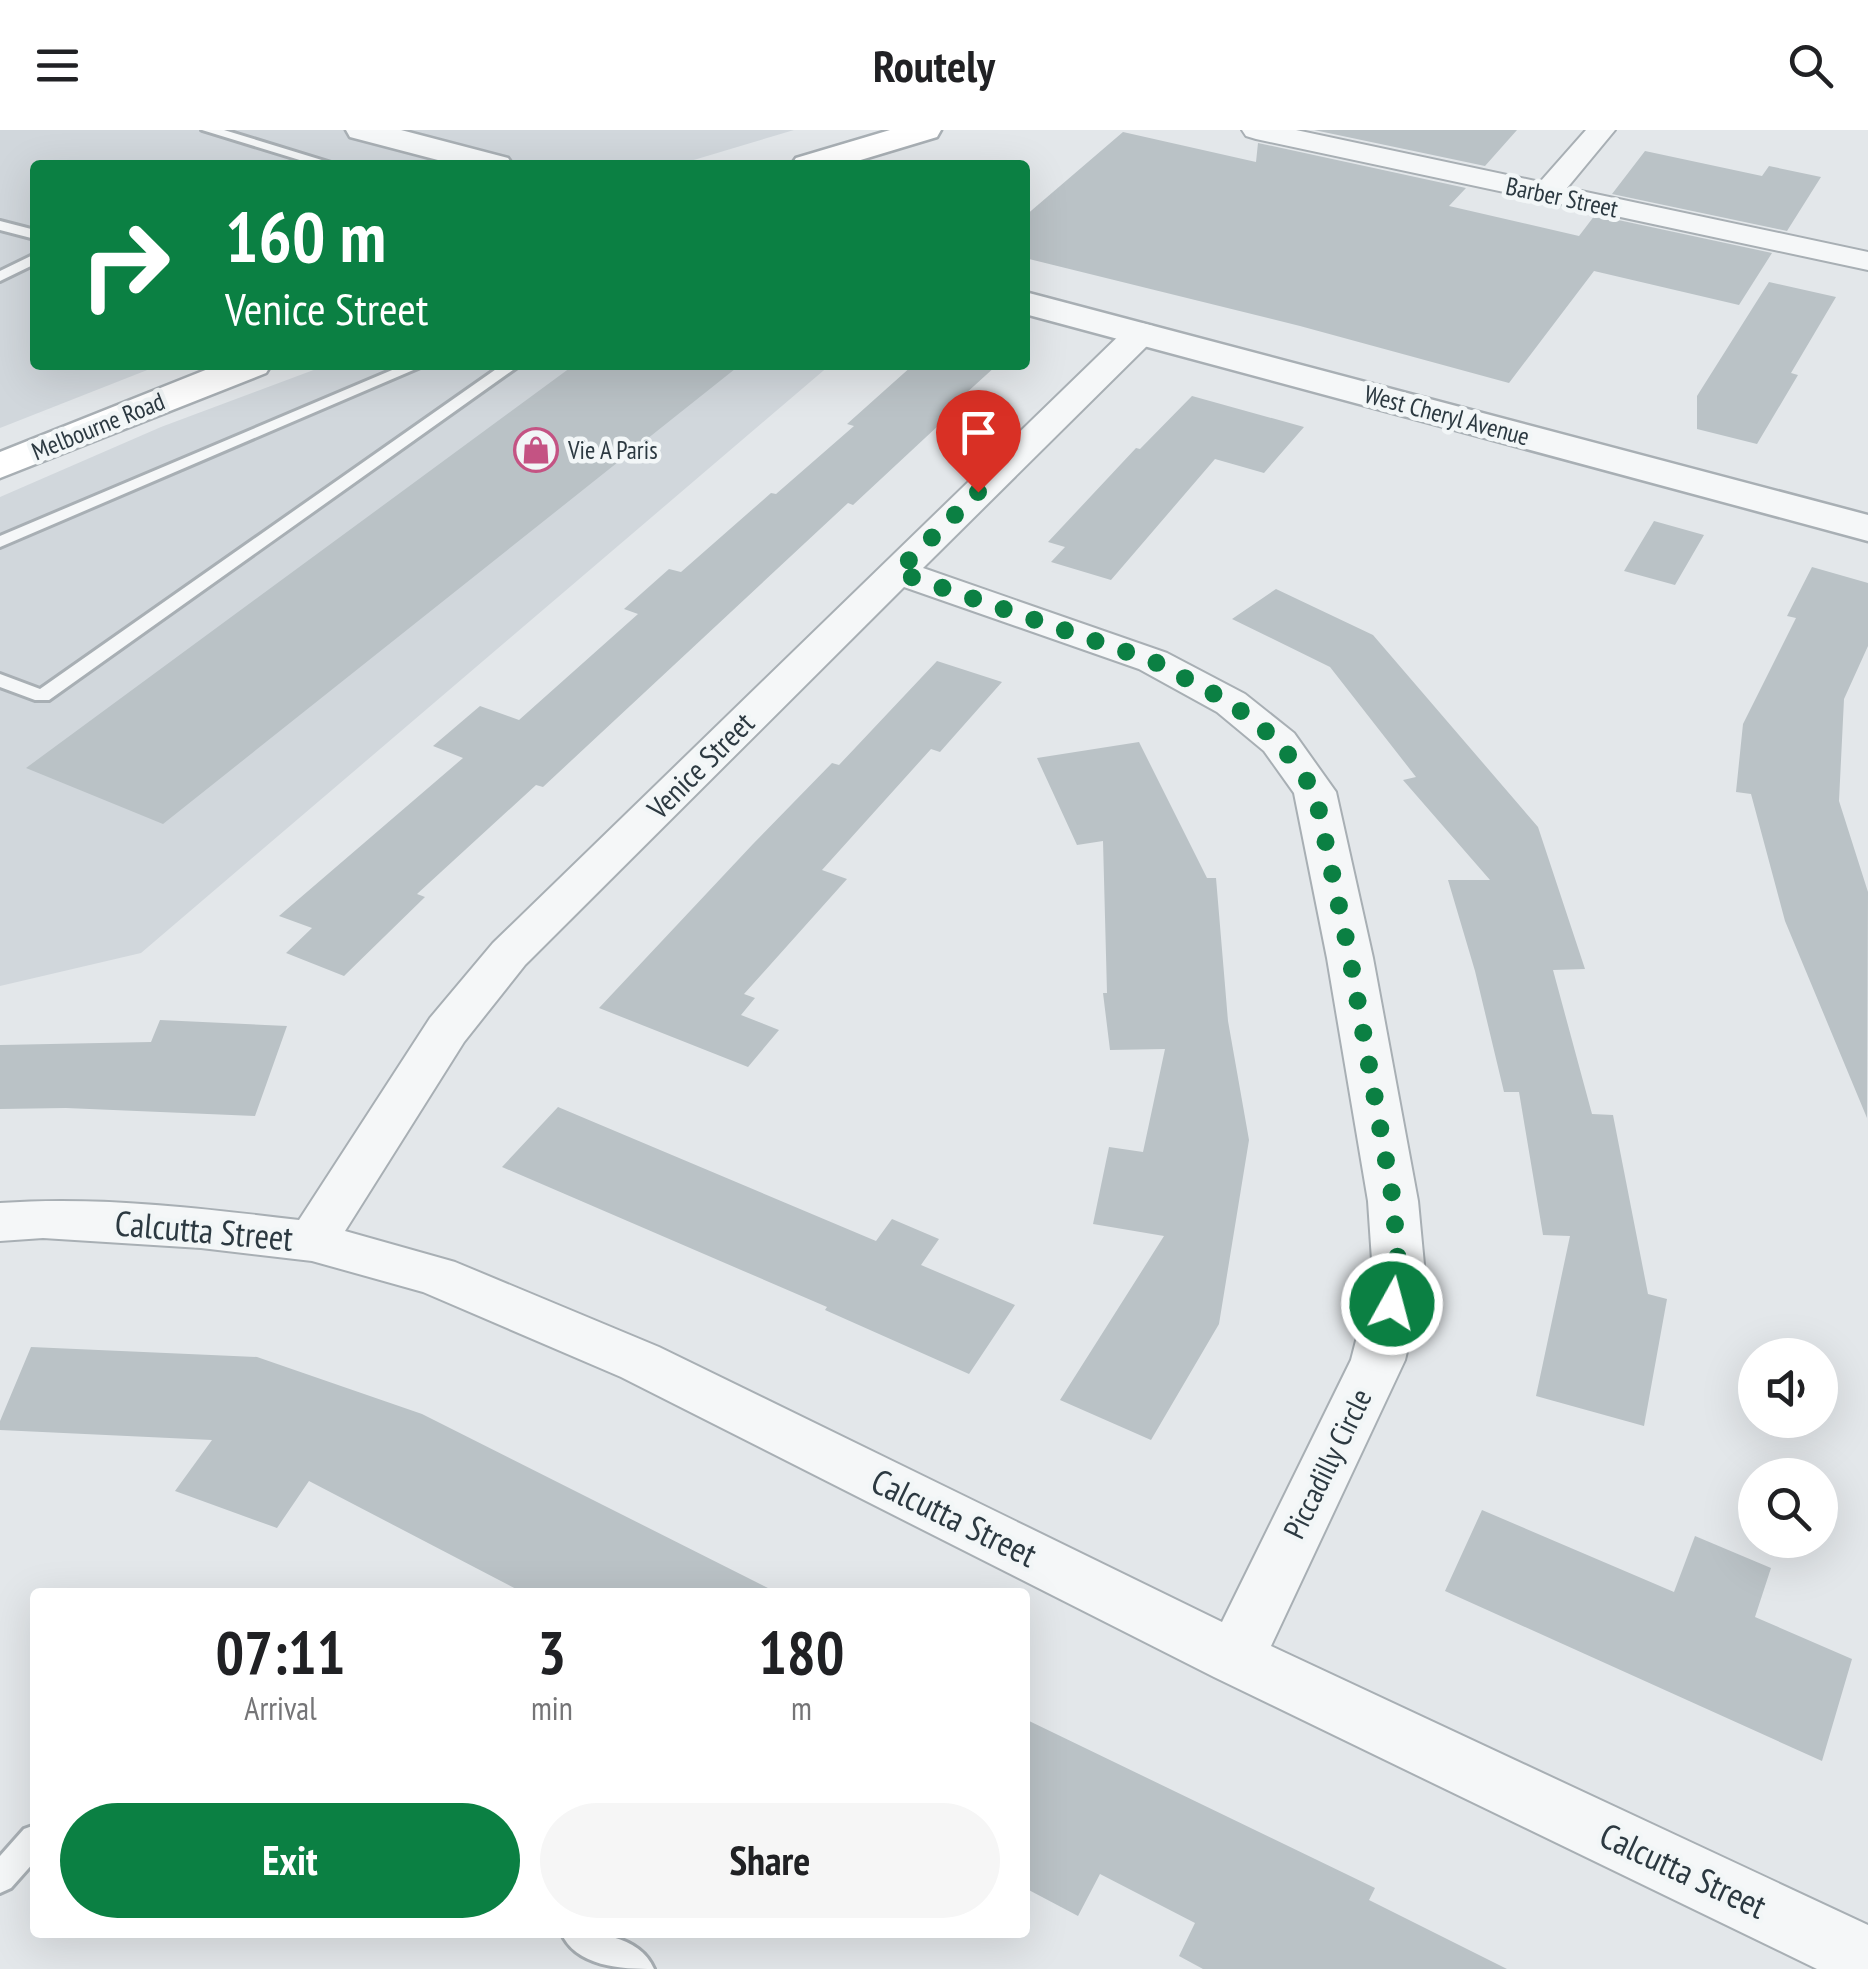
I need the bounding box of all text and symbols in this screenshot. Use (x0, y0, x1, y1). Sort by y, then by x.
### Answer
text: Routely (873, 36, 995, 94)
icon: menu (30, 38, 85, 93)
icon: search (1783, 38, 1838, 93)
street label: Barber Street (1503, 170, 1621, 224)
text: 160 m (225, 191, 386, 281)
icon: right (60, 200, 190, 330)
text: Venice Street (225, 279, 428, 337)
street label: West Cheryl Avenue (1361, 378, 1533, 452)
street label: Melbourne Road (27, 385, 169, 467)
pin (936, 390, 1021, 493)
icon: arrive (951, 405, 1006, 460)
shop icon: Vie A Paris (513, 427, 559, 473)
place label: Vie A Paris (567, 434, 658, 466)
street label: Venice Street (638, 703, 762, 827)
street label: Calcutta Street (113, 1199, 295, 1261)
position arrow (1340, 1252, 1444, 1356)
map controls (1738, 1338, 1838, 1558)
button: sound (1738, 1338, 1838, 1438)
street label: Piccadilly Circle (1274, 1382, 1380, 1545)
street label: Calcutta Street (864, 1457, 1045, 1577)
button: search (1738, 1458, 1838, 1558)
text: 07:11 (216, 1613, 345, 1691)
text: 3 (538, 1613, 566, 1691)
text: 180 (758, 1613, 844, 1691)
text: Arrival (244, 1687, 317, 1729)
text: min (531, 1687, 573, 1729)
text: m (791, 1687, 812, 1729)
button: Exit (60, 1803, 520, 1918)
button: Share (540, 1803, 1000, 1918)
street label: Calcutta Street (1593, 1812, 1774, 1929)

